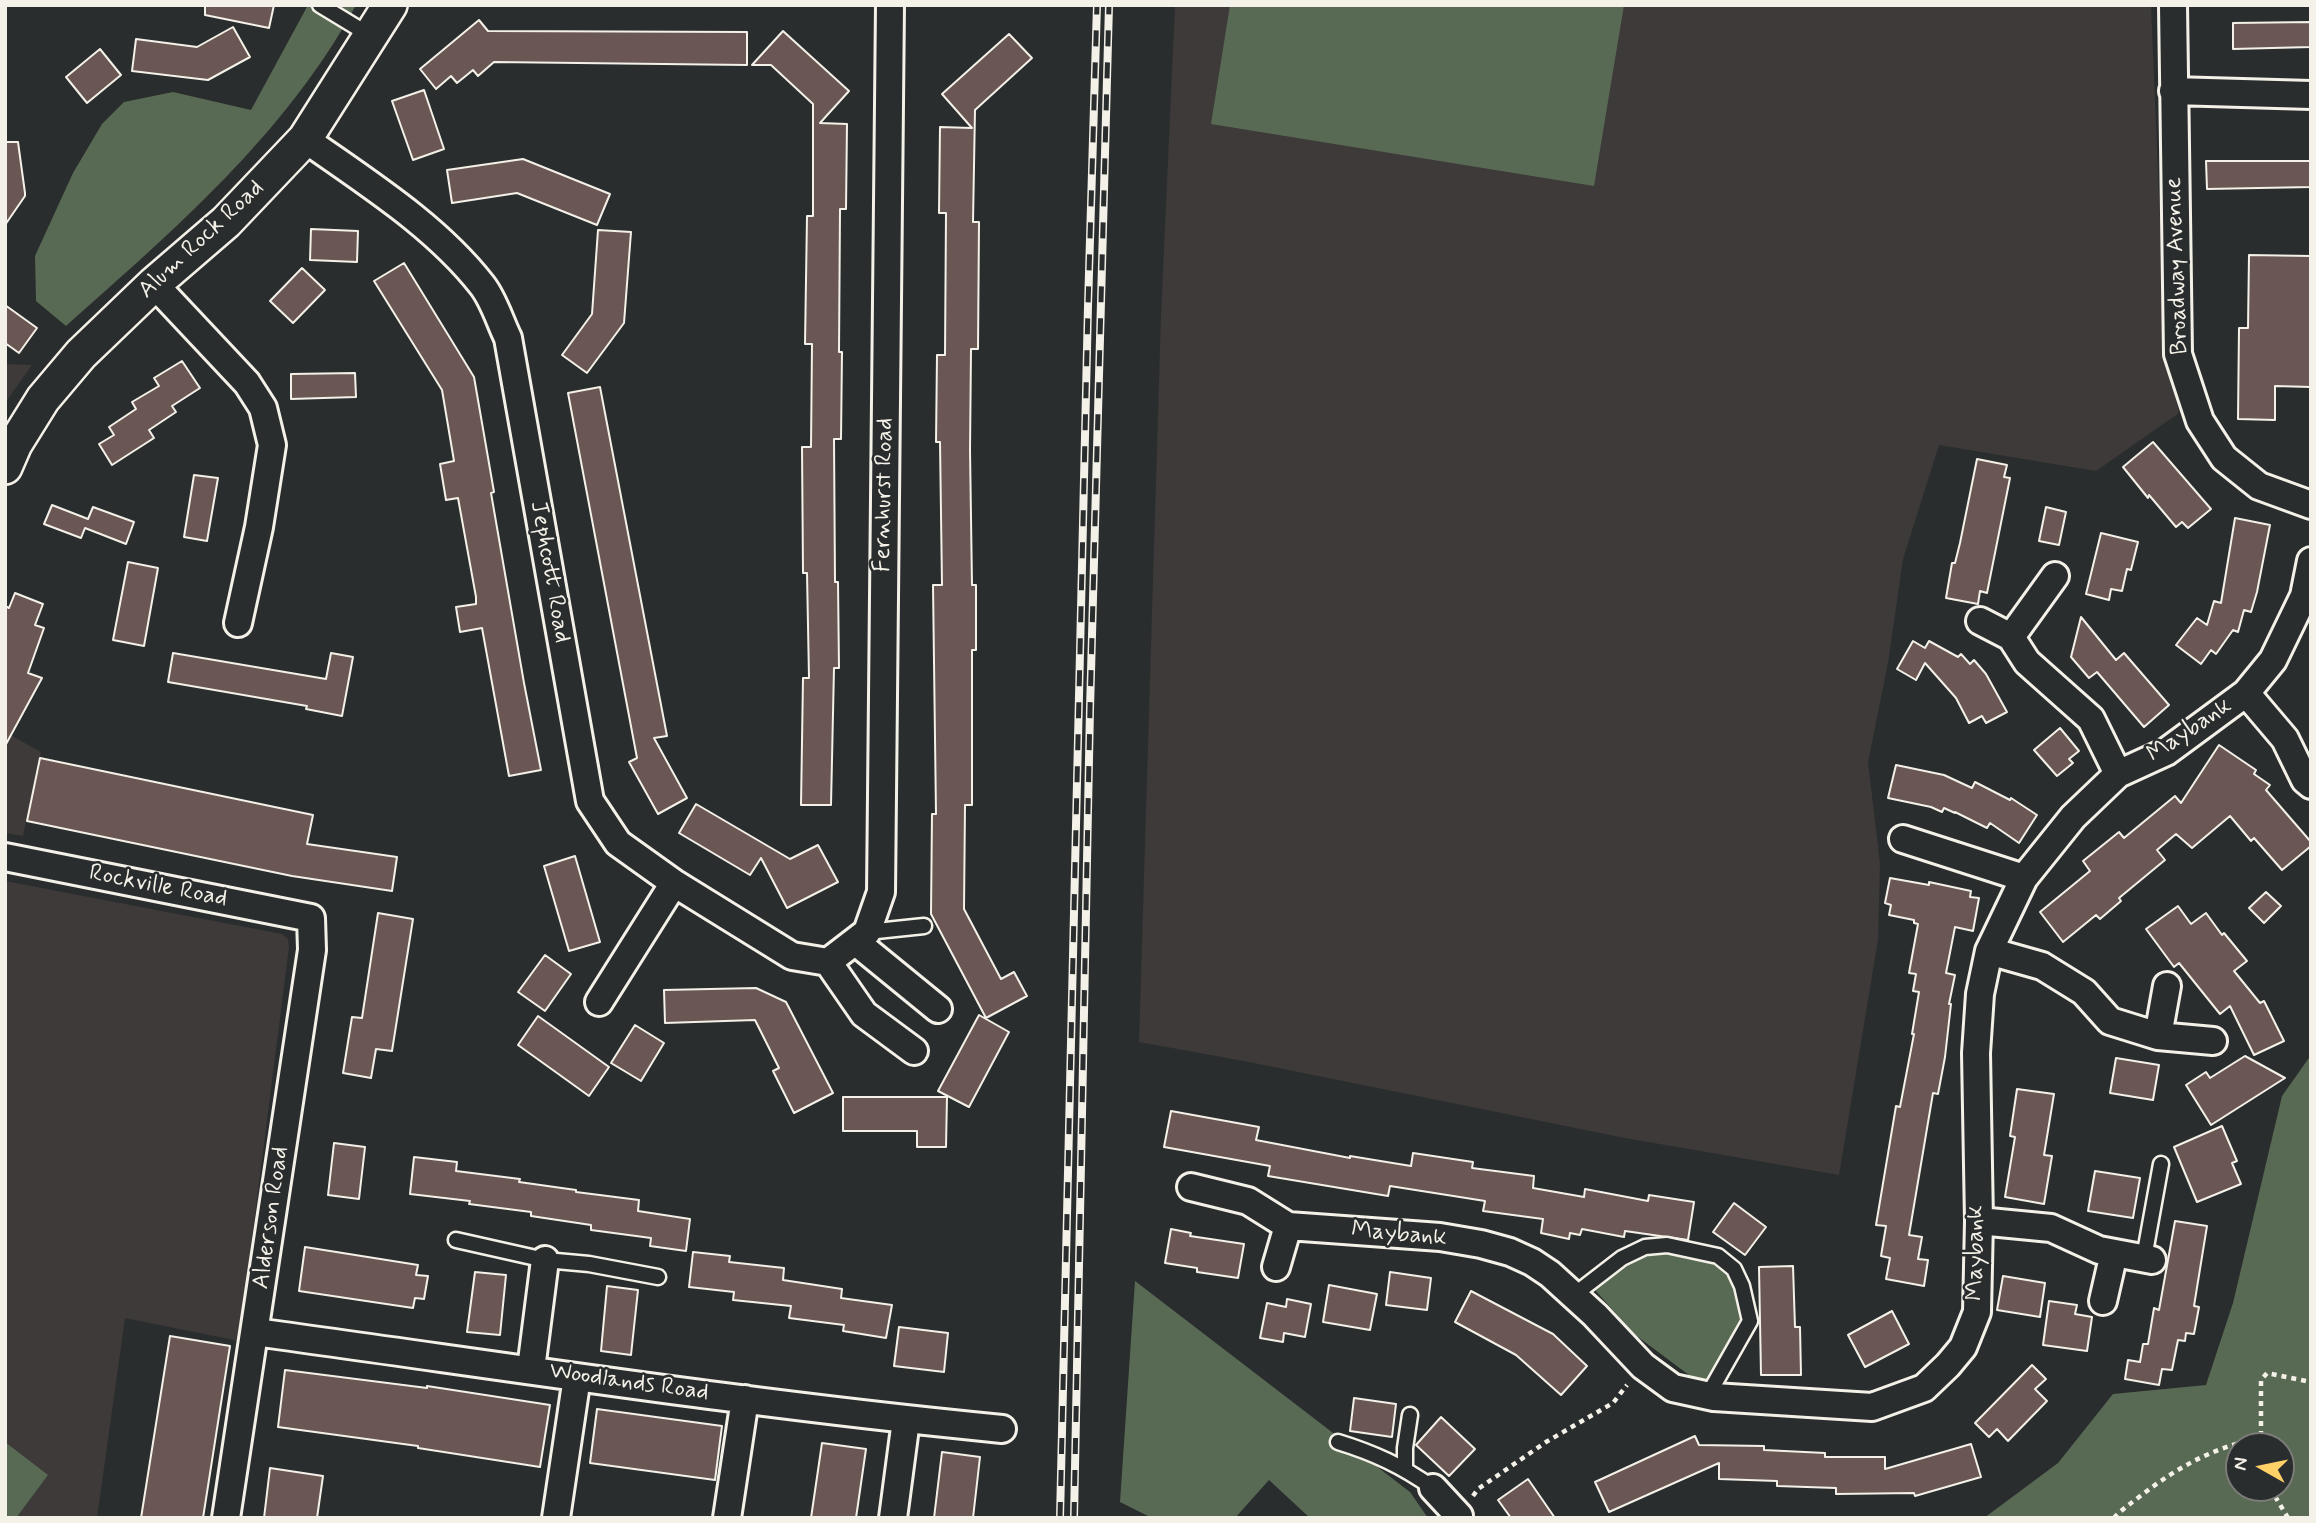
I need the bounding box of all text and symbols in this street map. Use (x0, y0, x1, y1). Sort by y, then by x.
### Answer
street label: Alum Rock Road (133, 174, 271, 306)
street label: Broadway Avenue (2161, 177, 2195, 355)
street label: Fernhurst Road (869, 418, 901, 572)
street label: Jephcott Road (522, 499, 576, 645)
street label: Maybank (2142, 692, 2238, 770)
street label: Rockville Road (86, 859, 230, 915)
street label: Alderson Road (248, 1145, 296, 1291)
street label: Maybank (1963, 1205, 1991, 1301)
street label: Maybank (1350, 1216, 1448, 1254)
street label: Woodlands Road (548, 1358, 710, 1408)
north arrow (2225, 1432, 2295, 1502)
text: N (2227, 1456, 2254, 1472)

